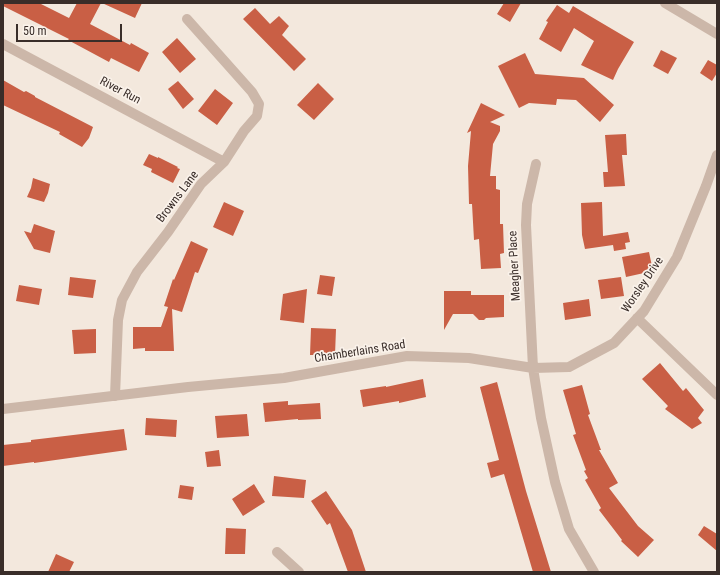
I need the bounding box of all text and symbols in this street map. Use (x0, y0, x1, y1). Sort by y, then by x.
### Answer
scale bar (18, 16, 124, 42)
text: 50 m (23, 24, 47, 38)
street label: River Run (97, 74, 143, 108)
street label: Browns Lane (154, 168, 202, 226)
street label: Meagher Place (506, 230, 524, 302)
street label: Worsley Drive (619, 254, 667, 316)
street label: Chamberlains Road (313, 338, 407, 366)

